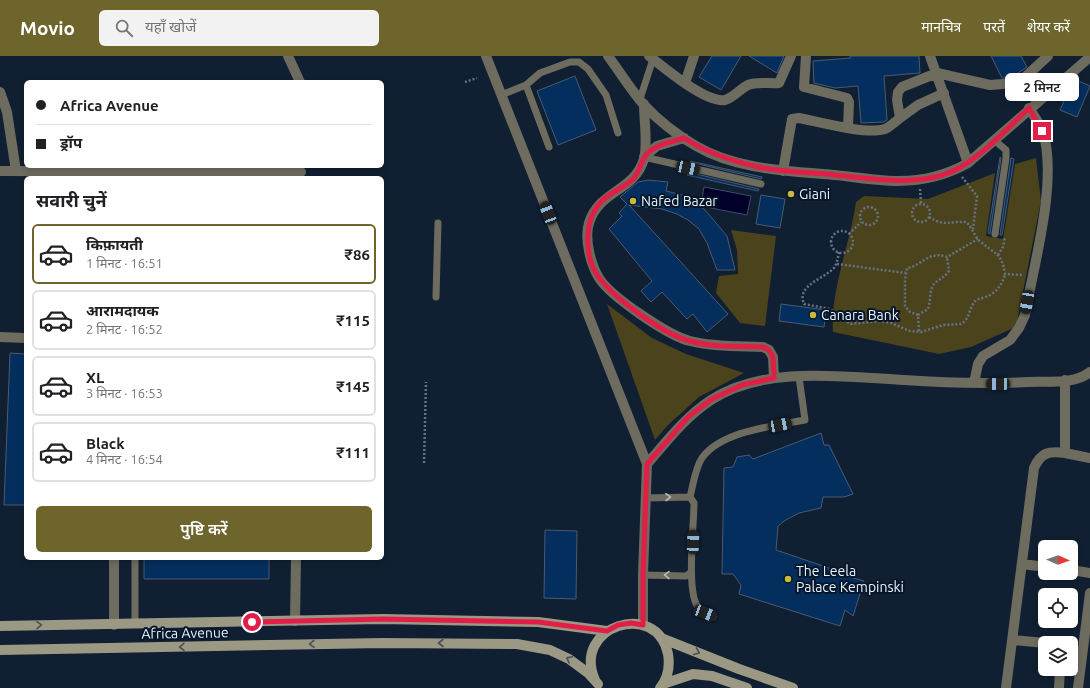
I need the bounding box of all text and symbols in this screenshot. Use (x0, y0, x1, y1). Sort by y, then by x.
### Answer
search box (99, 10, 379, 46)
text: Movio (20, 17, 75, 39)
icon: search (113, 17, 135, 39)
text: यहाँ खोजें (145, 18, 196, 35)
text: मानचित्र (921, 19, 961, 35)
text: परतें (983, 19, 1005, 35)
text: शेयर करें (1027, 19, 1070, 35)
callout: 2 मिनट (1005, 73, 1079, 101)
text: 2 मिनट (1024, 80, 1060, 94)
text: Africa Avenue (60, 97, 159, 114)
route end (1033, 122, 1051, 140)
text: ड्रॉप (60, 134, 82, 151)
car (675, 160, 701, 176)
place label: Giani (799, 186, 830, 202)
marker: Giani (786, 189, 796, 199)
text: सवारी चुनें (36, 190, 107, 210)
place label: Nafed Bazar (641, 193, 718, 209)
marker: Nafed Bazar (628, 196, 638, 206)
car (538, 200, 558, 226)
icon: car (38, 236, 74, 272)
text: किफ़ायती (86, 236, 143, 253)
text: ₹86 (345, 246, 370, 263)
text: 1 मिनट · 16:51 (86, 256, 163, 270)
car (1019, 289, 1035, 315)
icon: car (38, 302, 74, 338)
text: आरामदायक (86, 302, 159, 319)
place label: Canara Bank (821, 307, 899, 323)
marker: Canara Bank (808, 310, 818, 320)
text: ₹115 (336, 312, 370, 329)
text: 2 मिनट · 16:52 (86, 322, 163, 336)
icon: car (38, 368, 74, 404)
text: XL (86, 369, 104, 386)
text: ₹145 (336, 378, 370, 395)
car (986, 378, 1010, 390)
text: 3 मिनट · 16:53 (86, 386, 163, 400)
car (767, 417, 793, 433)
icon: car (38, 434, 74, 470)
text: Black (86, 435, 125, 452)
text: ₹111 (336, 444, 370, 461)
text: 4 मिनट · 16:54 (86, 452, 163, 466)
one-way arrow (665, 493, 671, 501)
button: पुष्टि करें (36, 506, 372, 552)
car (687, 530, 699, 554)
north arrow (1038, 540, 1078, 580)
map controls (1038, 540, 1078, 676)
place label: The Leela Palace Kempinski (796, 563, 904, 595)
one-way arrow (664, 571, 670, 579)
marker: The Leela Palace Kempinski (783, 574, 793, 584)
button: locate (1038, 588, 1078, 628)
car (692, 603, 718, 623)
route start (243, 613, 261, 631)
one-way arrow (36, 621, 42, 629)
street label: Africa Avenue (141, 624, 229, 642)
button: layers (1038, 636, 1078, 676)
one-way arrow (438, 639, 444, 647)
one-way arrow (309, 640, 315, 649)
one-way arrow (179, 643, 185, 651)
one-way arrow (694, 648, 701, 656)
one-way arrow (566, 656, 573, 664)

